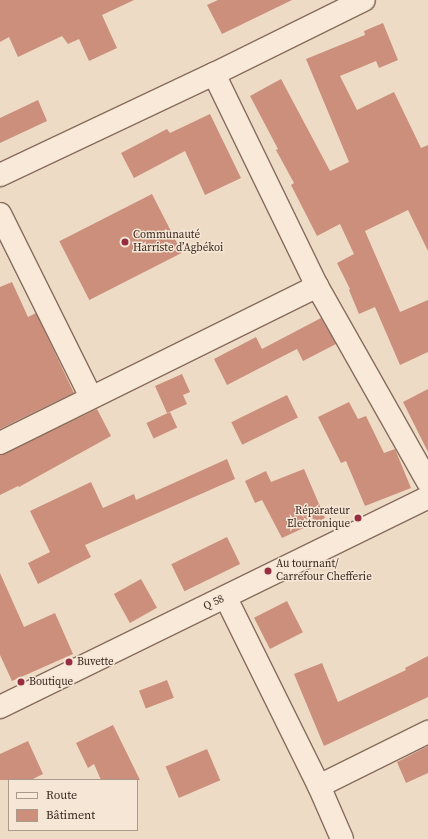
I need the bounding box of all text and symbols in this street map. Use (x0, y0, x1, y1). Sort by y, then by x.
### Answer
place label: Communauté Harriste d’Agbékoi (133, 229, 223, 255)
marker: Communauté Harriste d’Agbékoi (120, 237, 130, 247)
place label: Réparateur Electronique (287, 505, 350, 531)
marker: Réparateur Electronique (353, 513, 363, 523)
place label: Au tournant/ Carrefour Chefferie (276, 558, 372, 584)
marker: Au tournant/ Carrefour Chefferie (263, 566, 273, 576)
street label: Q 58 (202, 592, 226, 614)
place label: Buvette (77, 655, 114, 669)
marker: Buvette (64, 657, 74, 667)
place label: Boutique (29, 675, 73, 689)
marker: Boutique (16, 677, 26, 687)
legend (8, 779, 138, 831)
text: Route (46, 787, 77, 803)
text: Bâtiment (46, 807, 95, 823)

